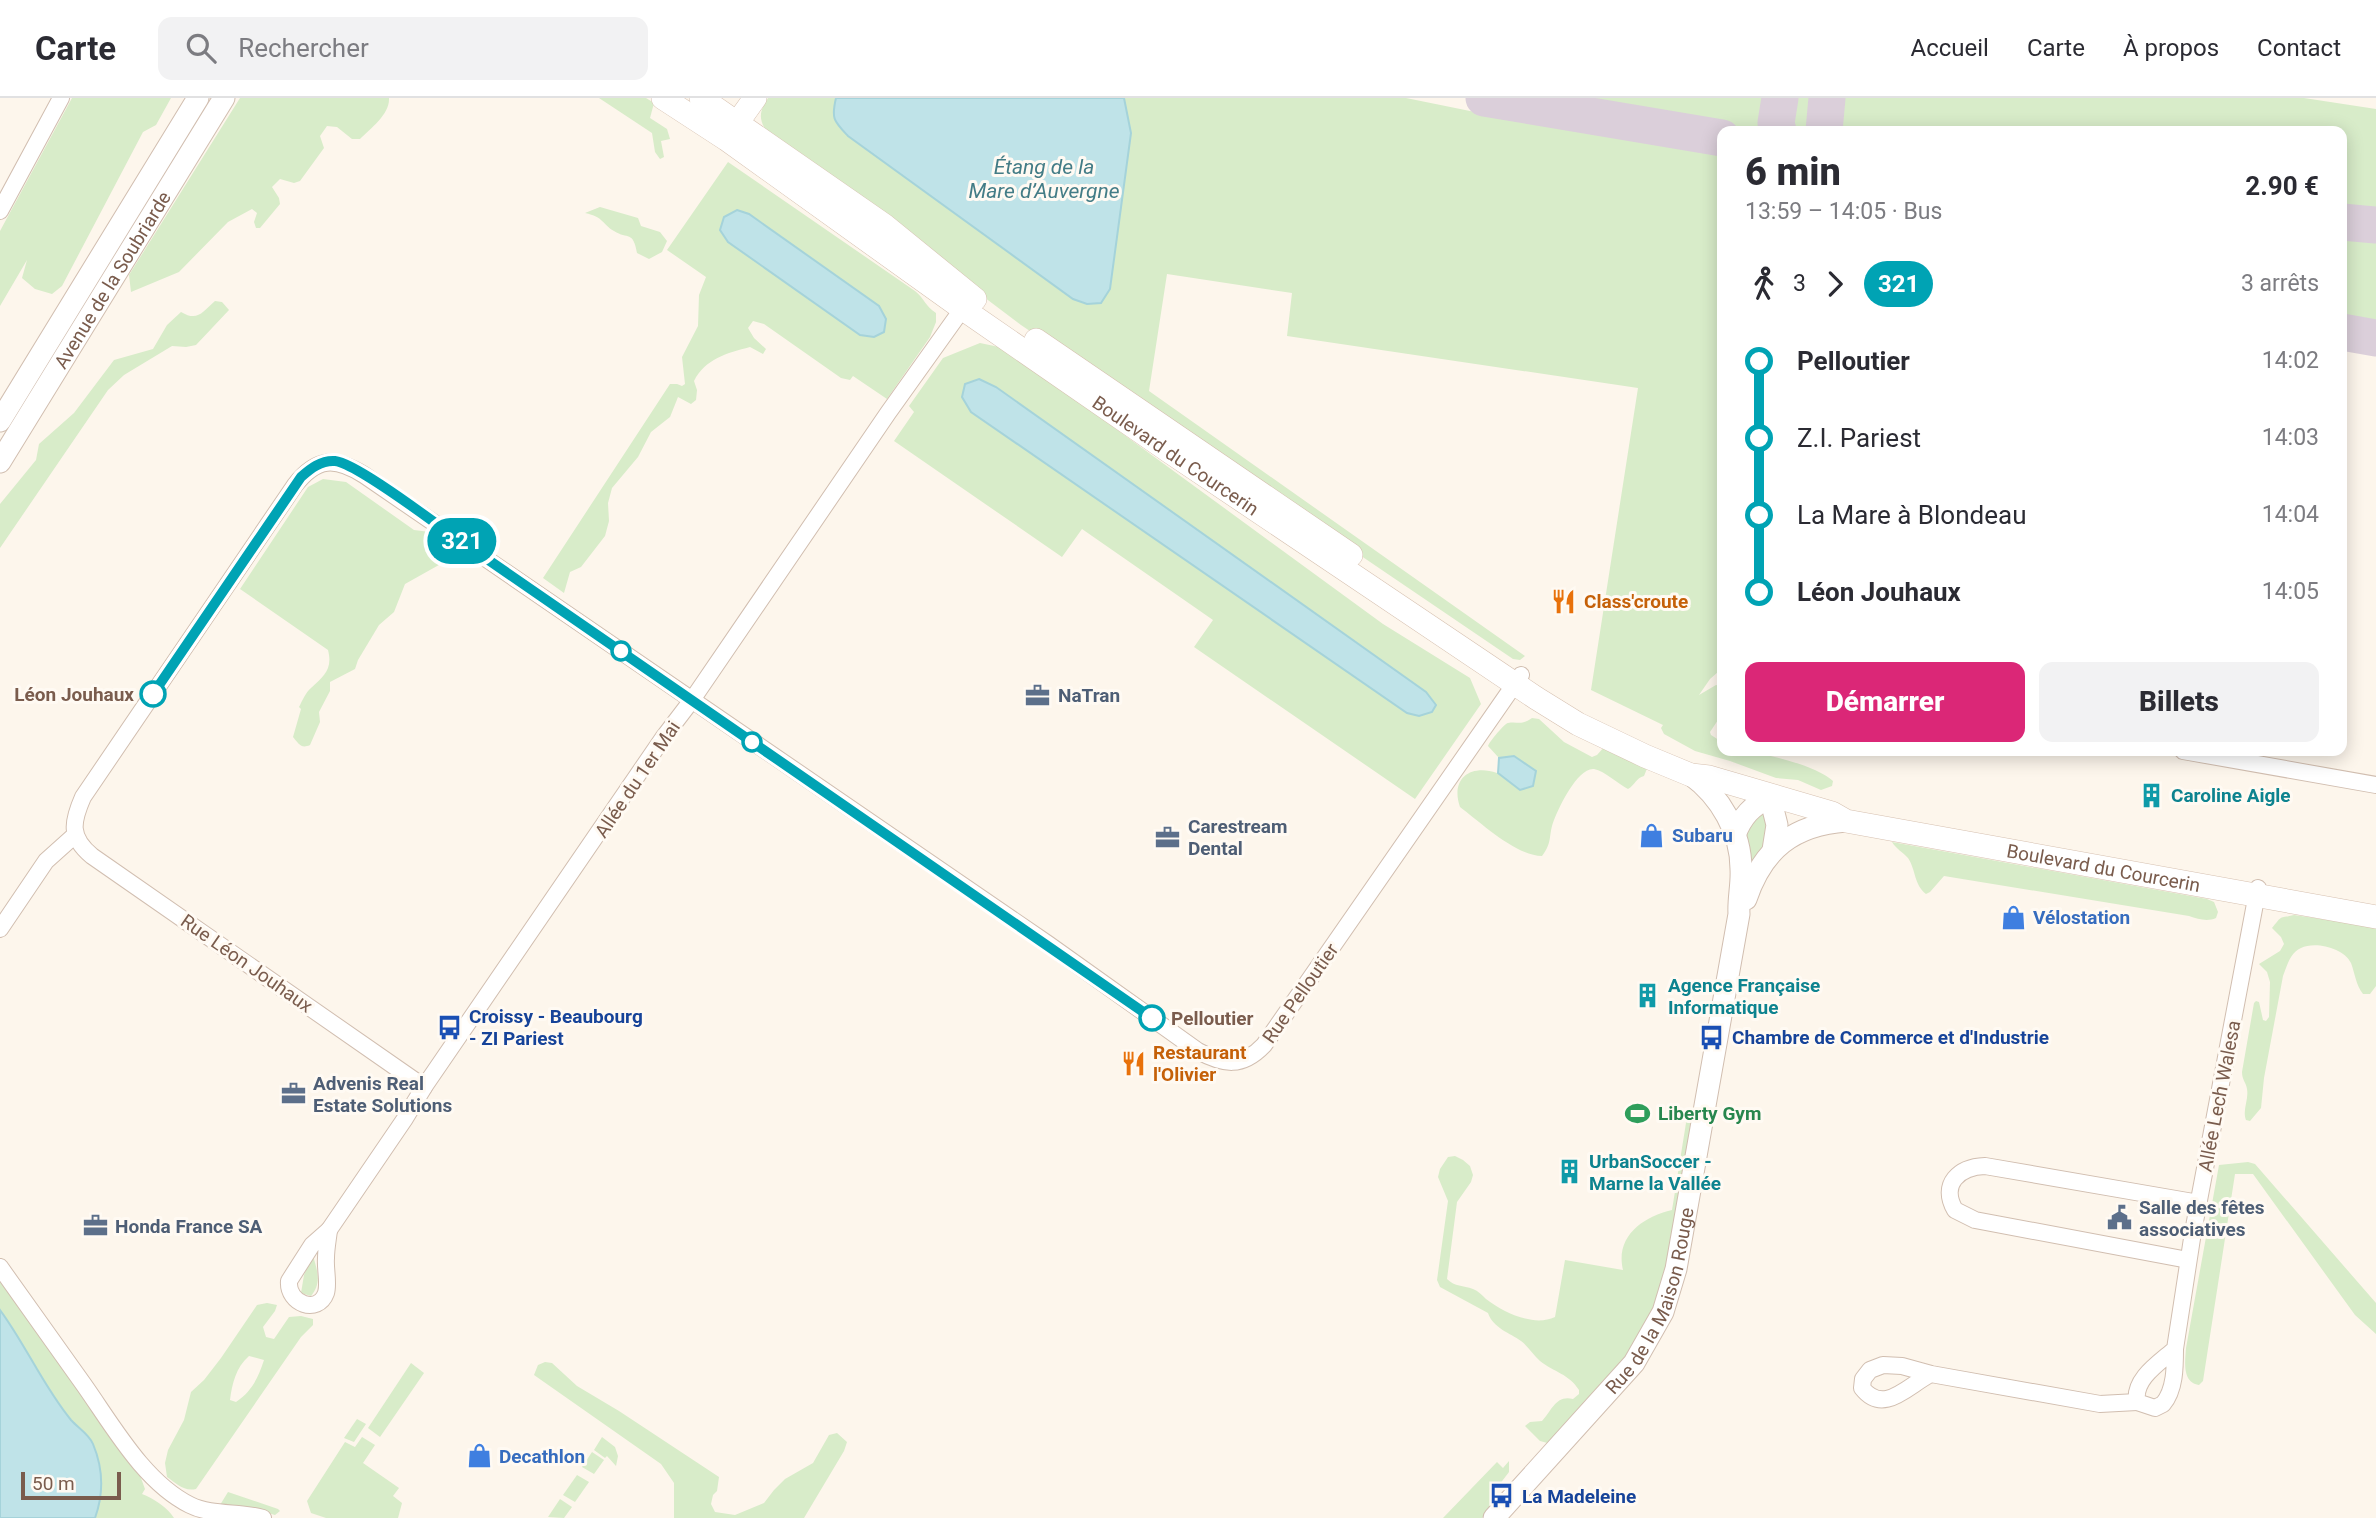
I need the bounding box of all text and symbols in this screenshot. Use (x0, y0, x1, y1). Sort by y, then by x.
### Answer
search box (158, 17, 648, 80)
text: Carte (35, 29, 116, 68)
icon: search (182, 29, 220, 67)
text: Rechercher (238, 33, 369, 63)
text: Accueil (1910, 34, 1989, 62)
text: Carte (2027, 34, 2085, 62)
text: À propos (2123, 34, 2219, 62)
text: Contact (2257, 34, 2341, 62)
text: 6 min (1745, 150, 1841, 194)
water label: Étang de la Mare d’Auvergne (969, 155, 1120, 203)
text: 2.90 € (2245, 171, 2319, 201)
street label: Avenue de la Soubriarde (49, 187, 176, 373)
text: 13:59 – 14:05 · Bus (1745, 198, 1942, 225)
icon: walk (1745, 265, 1783, 303)
icon: forward (1816, 265, 1854, 303)
text: 3 (1793, 270, 1806, 297)
text: 321 (1878, 270, 1919, 298)
text: 3 arrêts (2241, 270, 2319, 297)
text: Pelloutier (1797, 346, 1910, 376)
text: 14:02 (2262, 347, 2319, 374)
street label: Boulevard du Courcerin (1088, 391, 1263, 520)
text: Z.I. Pariest (1797, 423, 1921, 453)
text: 14:03 (2262, 424, 2319, 451)
text: La Mare à Blondeau (1797, 500, 2026, 530)
text: 14:04 (2262, 501, 2319, 528)
line badge: 321 (422, 518, 502, 564)
text: 321 (441, 527, 483, 555)
text: Léon Jouhaux (1797, 577, 1961, 607)
text: 14:05 (2262, 578, 2319, 605)
restaurant icon: Class'croute (1550, 587, 1578, 615)
place label: Class'croute (1584, 590, 1688, 613)
unlabelled marker (611, 641, 631, 661)
button: Démarrer (1745, 662, 2025, 742)
button: Billets (2039, 662, 2319, 742)
marker: Léon Jouhaux (140, 681, 166, 707)
office icon: NaTran (1024, 681, 1052, 709)
place label: Léon Jouhaux (14, 683, 134, 706)
place label: NaTran (1058, 684, 1120, 707)
street label: Allée du 1er Mai (590, 717, 685, 842)
unlabelled marker (742, 732, 762, 752)
building icon: Caroline Aigle (2137, 781, 2165, 809)
place label: Caroline Aigle (2171, 784, 2291, 807)
place label: Carestream Dental (1188, 815, 1288, 860)
shop icon: Subaru (1638, 821, 1666, 849)
office icon: Carestream Dental (1154, 823, 1182, 851)
place label: Subaru (1672, 824, 1733, 847)
street label: Boulevard du Courcerin (2005, 839, 2202, 897)
shop icon: Vélostation (1999, 903, 2027, 931)
place label: Vélostation (2033, 906, 2130, 929)
street label: Rue Léon Jouhaux (176, 909, 318, 1018)
street label: Rue Pelloutier (1257, 938, 1344, 1048)
place label: Agence Française Informatique (1668, 974, 1820, 1019)
building icon: Agence Française Informatique (1634, 982, 1662, 1010)
place label: Croissy - Beaubourg - ZI Pariest (469, 1005, 643, 1050)
marker: Pelloutier (1139, 1005, 1165, 1031)
place label: Pelloutier (1171, 1007, 1254, 1030)
bus stop icon: Croissy - Beaubourg - ZI Pariest (435, 1013, 463, 1041)
street label: Allée Lech Walesa (2194, 1018, 2245, 1174)
bus stop icon: Chambre de Commerce et d'Industrie (1698, 1023, 1726, 1051)
place label: Chambre de Commerce et d'Industrie (1732, 1026, 2049, 1049)
place label: Restaurant l'Olivier (1153, 1041, 1247, 1086)
restaurant icon: Restaurant l'Olivier (1119, 1049, 1147, 1077)
place label: Advenis Real Estate Solutions (313, 1072, 452, 1117)
office icon: Advenis Real Estate Solutions (279, 1080, 307, 1108)
sports icon: Liberty Gym (1624, 1099, 1652, 1127)
place label: Liberty Gym (1658, 1102, 1761, 1125)
place label: UrbanSoccer - Marne la Vallée (1589, 1150, 1721, 1195)
building icon: UrbanSoccer - Marne la Vallée (1555, 1158, 1583, 1186)
place label: Salle des fêtes associatives (2139, 1196, 2265, 1241)
public building icon: Salle des fêtes associatives (2105, 1204, 2133, 1232)
street label: Rue de la Maison Rouge (1601, 1206, 1699, 1399)
office icon: Honda France SA (81, 1212, 109, 1240)
place label: Honda France SA (115, 1215, 263, 1238)
shop icon: Decathlon (465, 1442, 493, 1470)
place label: Decathlon (499, 1445, 585, 1468)
scale bar (21, 1469, 121, 1501)
text: 50 m (32, 1472, 75, 1495)
bus stop icon: La Madeleine (1488, 1482, 1516, 1510)
place label: La Madeleine (1522, 1485, 1636, 1508)

